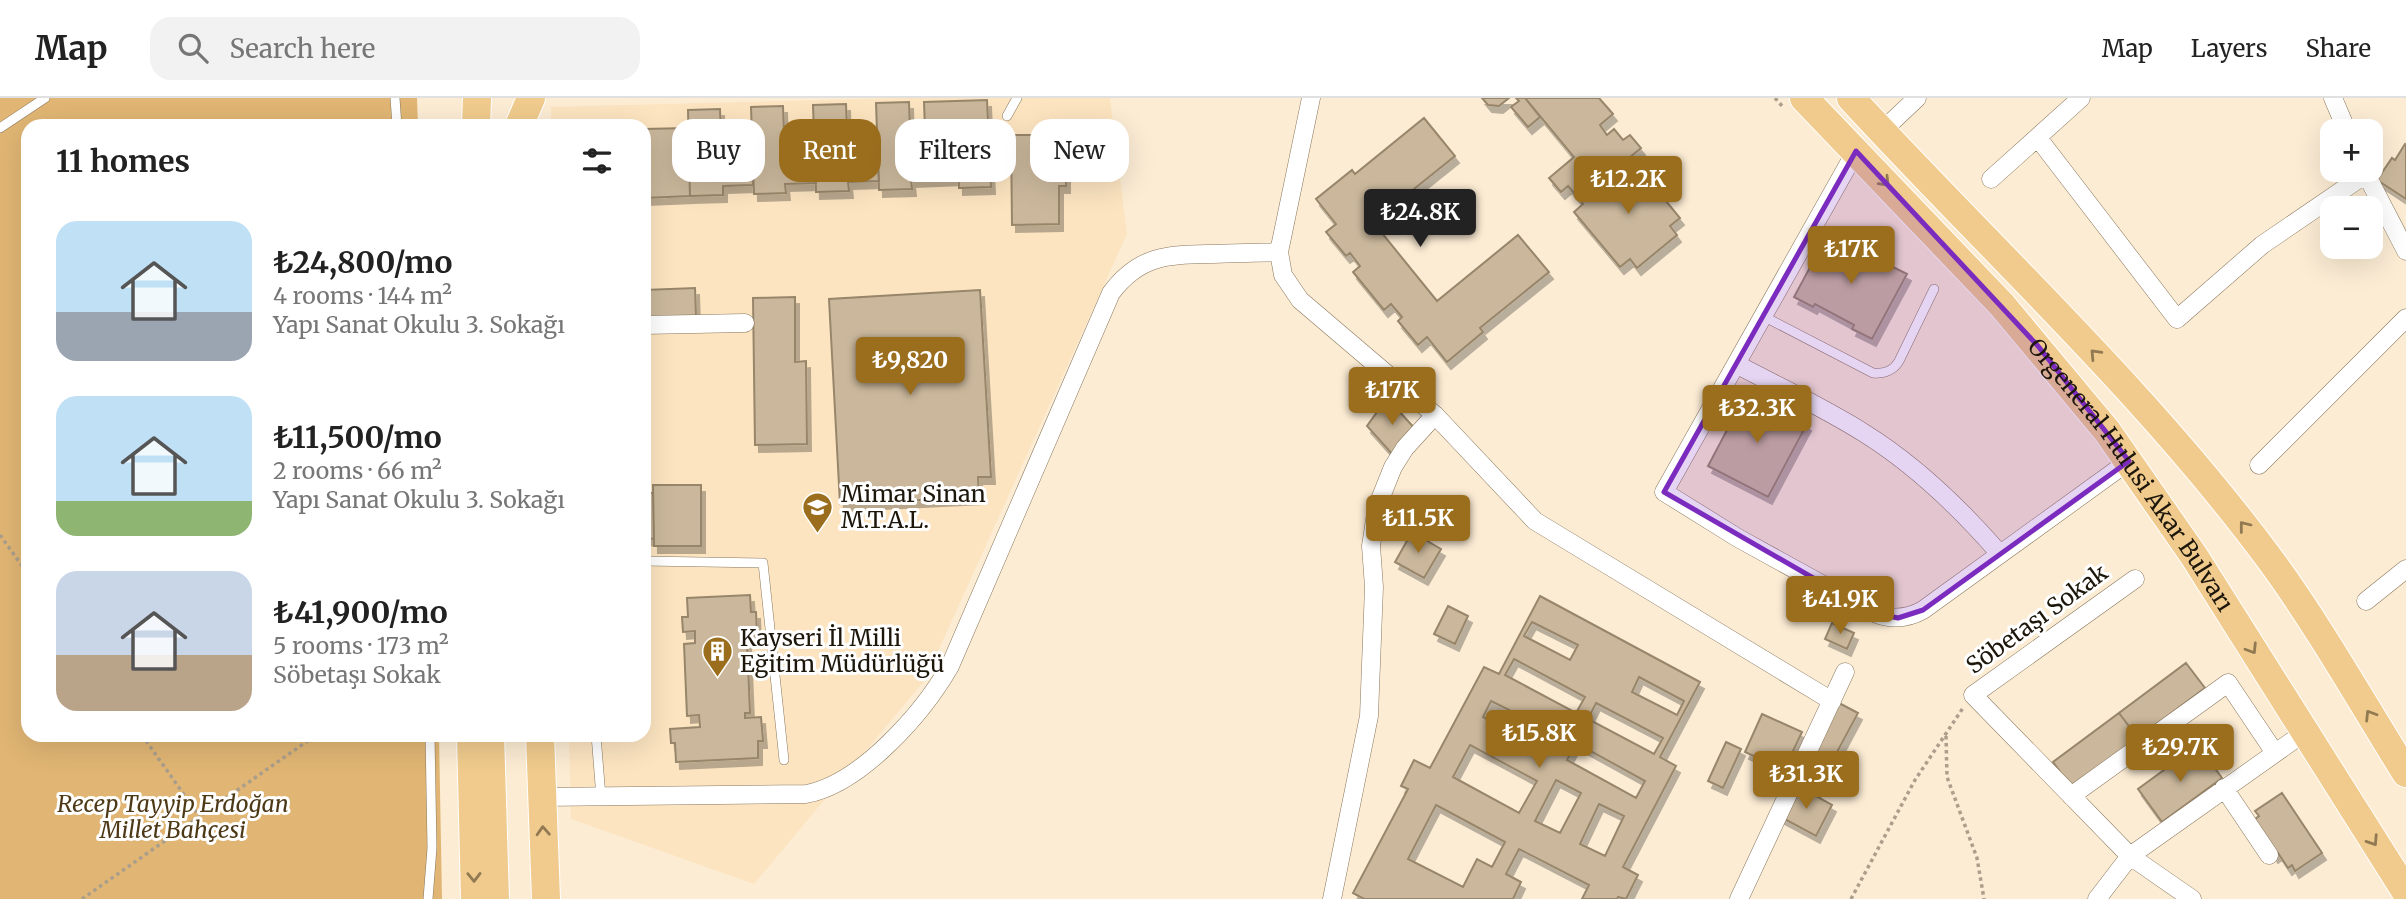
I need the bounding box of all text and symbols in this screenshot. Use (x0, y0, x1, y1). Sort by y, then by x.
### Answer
search box (150, 17, 640, 80)
text: Map (35, 28, 108, 69)
icon: search (174, 29, 212, 67)
text: Search here (230, 32, 375, 65)
text: Map (2102, 33, 2153, 64)
text: Layers (2191, 33, 2267, 64)
text: Share (2305, 33, 2371, 64)
chip: Buy (672, 119, 765, 182)
chip: Rent (779, 119, 881, 182)
chip: Filters (895, 119, 1016, 182)
chip: New (1030, 119, 1129, 182)
map controls (2320, 119, 2383, 259)
button: + (2320, 119, 2383, 182)
text: 11 homes (56, 142, 190, 180)
icon: filters (578, 142, 616, 180)
pin: ₺12.2K (1571, 156, 1685, 216)
text: ₺12.2K (1590, 164, 1666, 193)
one-way arrow (1877, 174, 1890, 187)
pin: ₺24.8K (1363, 190, 1477, 249)
button: − (2320, 196, 2383, 259)
text: ₺24.8K (1380, 197, 1460, 226)
pin: ₺17K (1810, 226, 1892, 286)
text: ₺17K (1824, 234, 1878, 263)
text: ₺24,800/mo (273, 243, 452, 281)
icon: home (112, 249, 196, 333)
text: 4 rooms · 144 m² (273, 281, 452, 310)
text: Yapı Sanat Okulu 3. Sokağı (273, 310, 565, 339)
street label: Orgeneral Hulusi Akar Bulvarı (2022, 332, 2240, 617)
pin: ₺9,820 (853, 338, 967, 397)
text: ₺9,820 (872, 345, 948, 374)
one-way arrow (2091, 349, 2103, 362)
pin: ₺17K (1351, 368, 1433, 427)
text: ₺17K (1365, 375, 1419, 404)
pin: ₺32.3K (1700, 386, 1814, 445)
text: ₺32.3K (1718, 393, 1796, 422)
text: ₺11,500/mo (273, 418, 442, 456)
icon: home (112, 424, 196, 508)
text: 2 rooms · 66 m² (273, 456, 442, 485)
place label: Mimar Sinan M.T.A.L. (841, 479, 986, 534)
text: Yapı Sanat Okulu 3. Sokağı (273, 485, 565, 514)
school or university icon: Mimar Sinan M.T.A.L. (801, 490, 835, 534)
pin: ₺11.5K (1361, 496, 1475, 555)
text: ₺11.5K (1382, 503, 1454, 532)
one-way arrow (2239, 521, 2252, 533)
street label: Söbetaşı Sokak (1960, 557, 2113, 680)
pin: ₺41.9K (1783, 576, 1897, 636)
text: ₺41.9K (1802, 584, 1878, 613)
text: ₺41,900/mo (273, 593, 448, 631)
icon: home (112, 599, 196, 683)
place label: Kayseri İl Milli Eğitim Müdürlüğü (740, 623, 944, 678)
text: 5 rooms · 173 m² (273, 631, 449, 660)
building icon: Kayseri İl Milli Eğitim Müdürlüğü (700, 634, 734, 678)
one-way arrow (2243, 641, 2256, 654)
text: Söbetaşı Sokak (273, 660, 441, 689)
one-way arrow (2365, 709, 2378, 722)
pin: ₺15.8K (1482, 710, 1596, 770)
text: ₺15.8K (1502, 718, 1576, 747)
pin: ₺29.7K (2123, 724, 2237, 784)
text: ₺29.7K (2142, 732, 2218, 761)
pin: ₺31.3K (1749, 752, 1863, 811)
text: ₺31.3K (1769, 759, 1843, 788)
park label: Recep Tayyip Erdoğan Millet Bahçesi (57, 789, 289, 844)
one-way arrow (536, 825, 551, 836)
one-way arrow (2365, 833, 2378, 846)
one-way arrow (467, 871, 482, 882)

